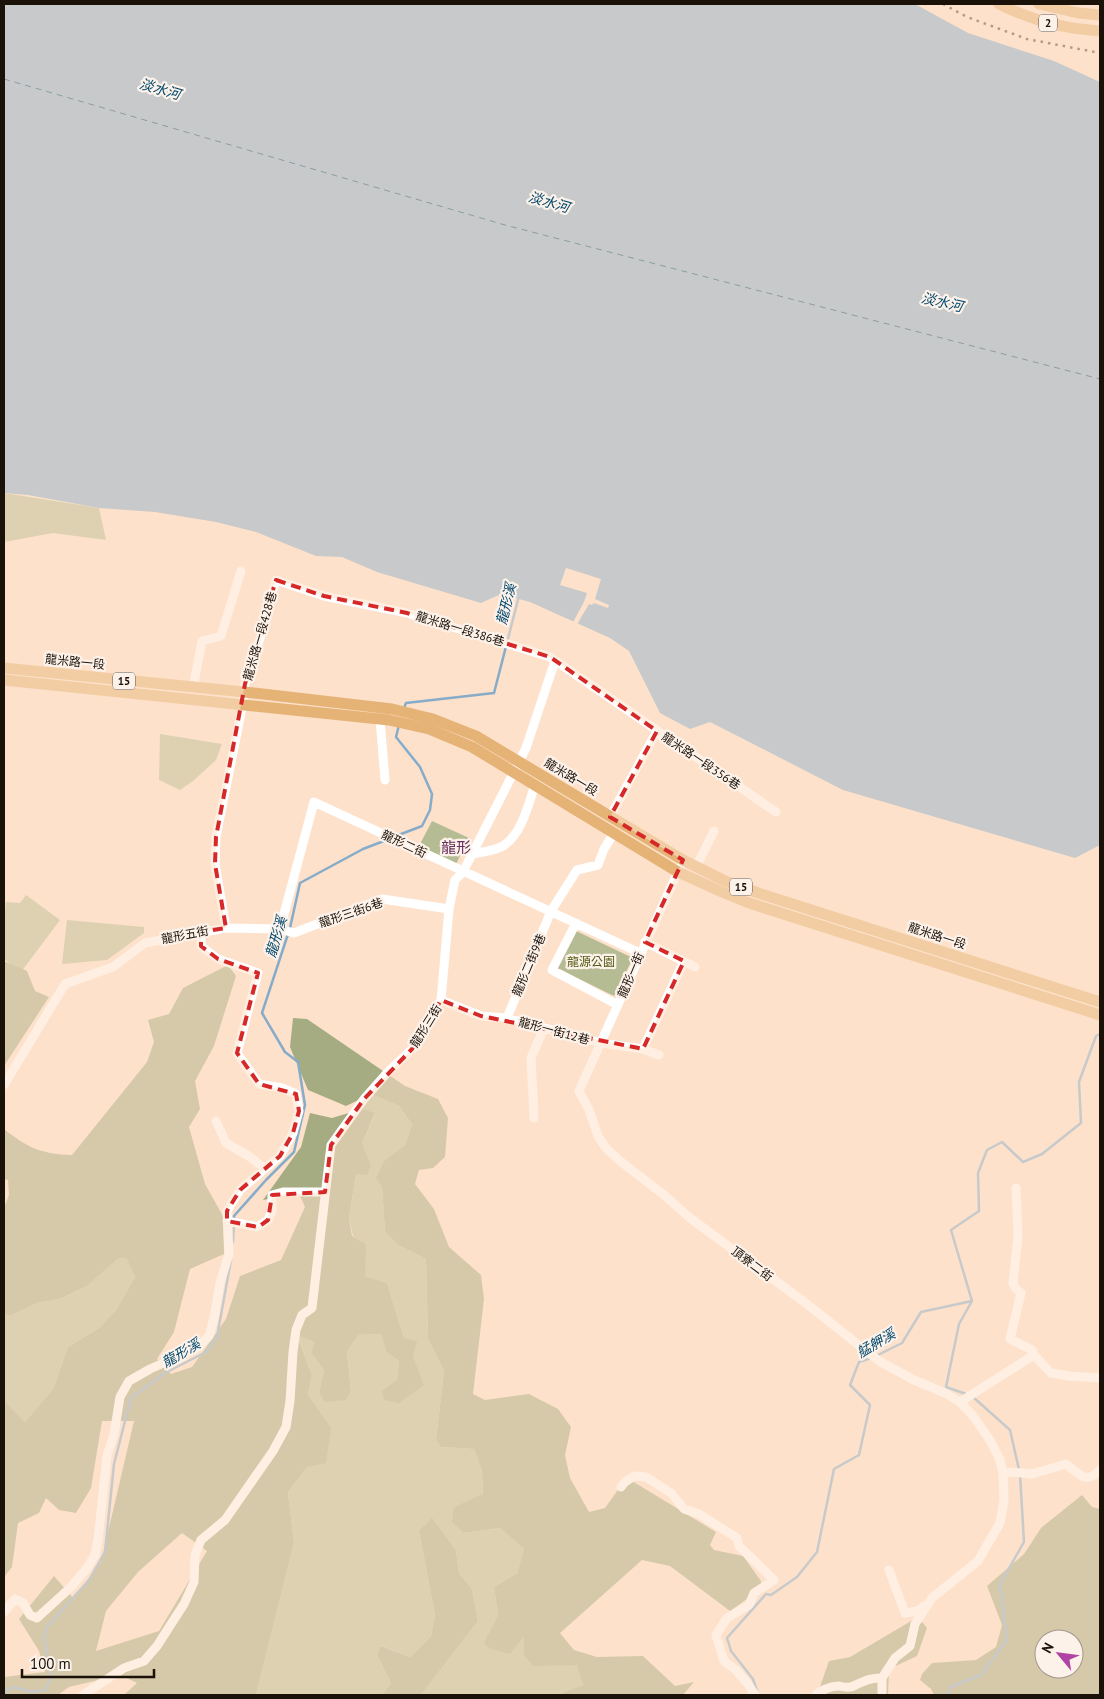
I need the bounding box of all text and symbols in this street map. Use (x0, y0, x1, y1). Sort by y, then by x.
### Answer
road number: 2 (1039, 14, 1057, 32)
water label: 淡水河 (137, 75, 186, 104)
water label: 淡水河 (526, 188, 575, 217)
water label: 淡水河 (920, 289, 967, 316)
water label: 龍形溪 (492, 580, 520, 627)
street label: 龍米路一段428巷 (240, 590, 279, 682)
street label: 龍米路一段386巷 (414, 608, 506, 649)
street label: 龍米路一段 (44, 651, 106, 672)
road number: 15 (113, 672, 135, 689)
street label: 龍米路一段356巷 (659, 729, 743, 792)
street label: 龍米路一段 (542, 755, 601, 798)
street label: 龍形二街 (379, 827, 429, 860)
district label: 龍形 (441, 838, 471, 857)
road number: 15 (730, 879, 752, 896)
street label: 龍形三街6巷 (317, 895, 385, 930)
water label: 龍形溪 (261, 912, 291, 960)
street label: 龍米路一段 (906, 919, 968, 952)
street label: 龍形五街 (160, 923, 210, 946)
street label: 龍形二街9巷 (509, 931, 548, 998)
street label: 龍形一街 (614, 950, 647, 1000)
park label: 龍源公園 (567, 954, 615, 969)
street label: 龍形三街 (406, 1001, 445, 1050)
street label: 龍形一街12巷 (517, 1014, 591, 1047)
street label: 頂寮二街 (729, 1243, 776, 1284)
water label: 艋舺溪 (853, 1323, 900, 1362)
water label: 龍形溪 (158, 1333, 205, 1372)
north arrow (1034, 1629, 1084, 1679)
text: N (1038, 1639, 1058, 1656)
scale bar (22, 1646, 155, 1678)
text: 100 m (30, 1654, 71, 1673)

